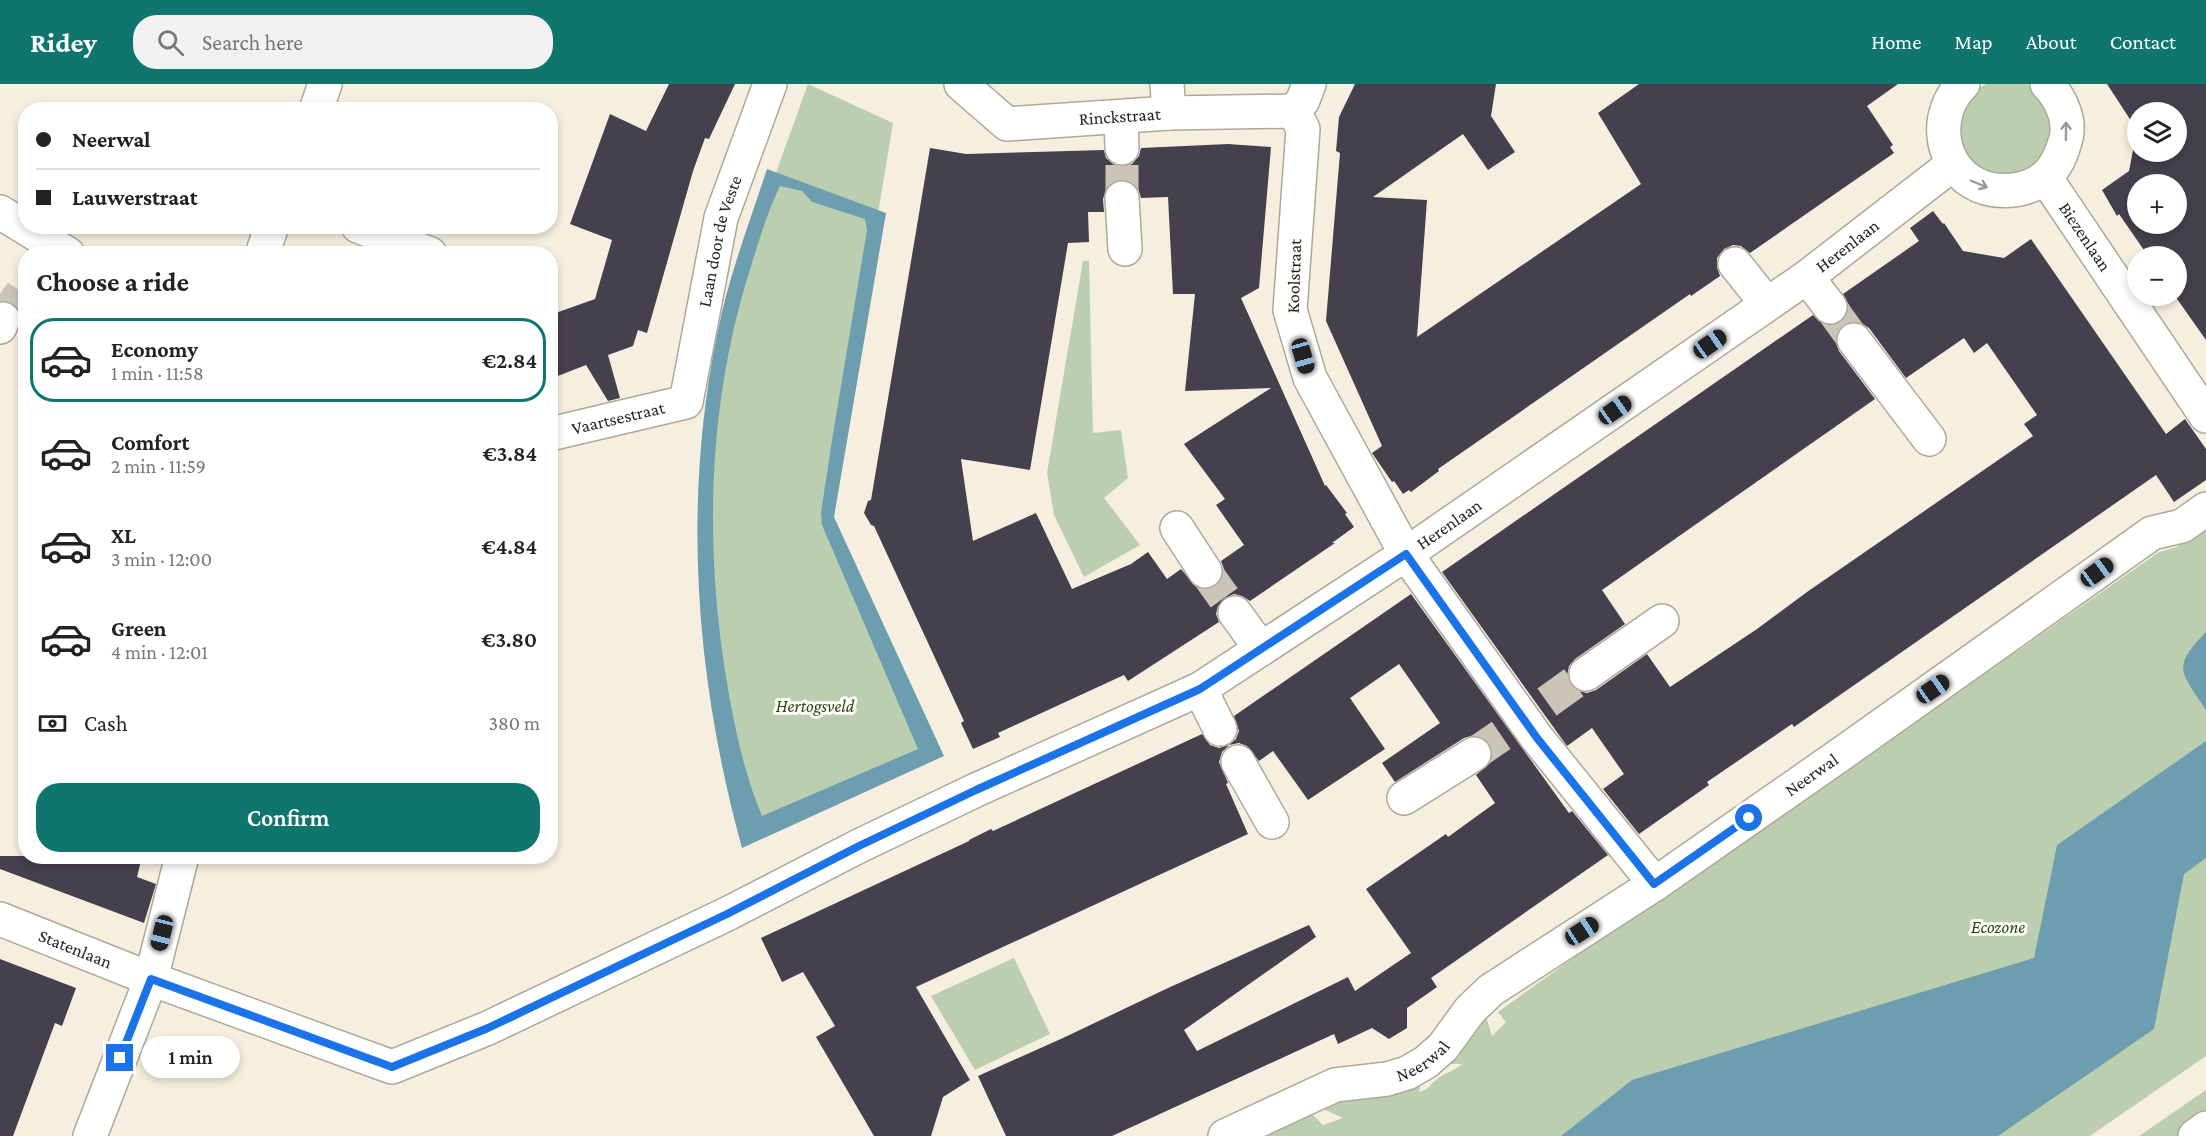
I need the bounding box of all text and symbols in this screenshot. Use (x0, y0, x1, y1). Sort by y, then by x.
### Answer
search box (133, 15, 553, 69)
icon: search (154, 26, 187, 59)
text: Ridey (30, 27, 97, 58)
text: Search here (202, 30, 303, 55)
text: Home (1871, 30, 1921, 54)
text: Map (1954, 30, 1993, 54)
text: About (2026, 30, 2077, 54)
text: Contact (2110, 30, 2176, 54)
map controls (2127, 102, 2187, 306)
button: layers (2127, 102, 2187, 162)
street label: Rinckstraat (1078, 104, 1162, 129)
one-way arrow (2060, 121, 2071, 141)
text: Neerwal (72, 127, 151, 152)
street label: Laan door de Veste (694, 173, 746, 309)
button: + (2127, 174, 2187, 234)
one-way arrow (1969, 179, 1987, 190)
text: Lauwerstraat (72, 185, 198, 210)
street label: Biezenlaan (2055, 198, 2116, 275)
street label: Herenlaan (1812, 215, 1883, 276)
street label: Koolstraat (1283, 237, 1305, 314)
button: − (2127, 246, 2187, 306)
text: Choose a ride (36, 267, 189, 297)
car (1690, 326, 1730, 362)
icon: car (39, 333, 93, 387)
car (1289, 336, 1317, 376)
text: Economy (111, 337, 198, 362)
text: €2.84 (482, 348, 537, 373)
text: 1 min · 11:58 (111, 362, 204, 384)
car (1595, 392, 1635, 428)
street label: Vaartsestraat (570, 397, 668, 439)
icon: car (39, 426, 93, 480)
text: Comfort (111, 430, 189, 455)
text: €3.84 (483, 441, 537, 466)
text: 2 min · 11:59 (111, 455, 206, 477)
street label: Herenlaan (1413, 495, 1486, 554)
icon: car (39, 519, 93, 573)
text: XL (111, 523, 136, 548)
text: €4.84 (482, 534, 537, 559)
text: 3 min · 12:00 (111, 548, 212, 570)
car (2077, 554, 2117, 590)
icon: car (39, 612, 93, 666)
text: Green (111, 616, 167, 641)
text: €3.80 (481, 627, 537, 652)
text: 4 min · 12:01 (111, 641, 208, 663)
car (1913, 671, 1953, 707)
park label: Hertogsveld (776, 696, 855, 716)
icon: cash (36, 707, 69, 740)
text: Cash (84, 711, 128, 736)
text: 380 m (489, 712, 540, 734)
street label: Neerwal (1781, 749, 1842, 800)
button: Confirm (36, 783, 540, 852)
route start (1735, 804, 1762, 831)
car (149, 913, 175, 953)
car (1562, 914, 1602, 948)
park label: Ecozone (1971, 917, 2025, 937)
street label: Statenlaan (36, 925, 115, 973)
callout: 1 min (141, 1037, 240, 1079)
street label: Neerwal (1394, 1037, 1454, 1086)
route end (106, 1044, 133, 1071)
text: 1 min (168, 1046, 213, 1068)

